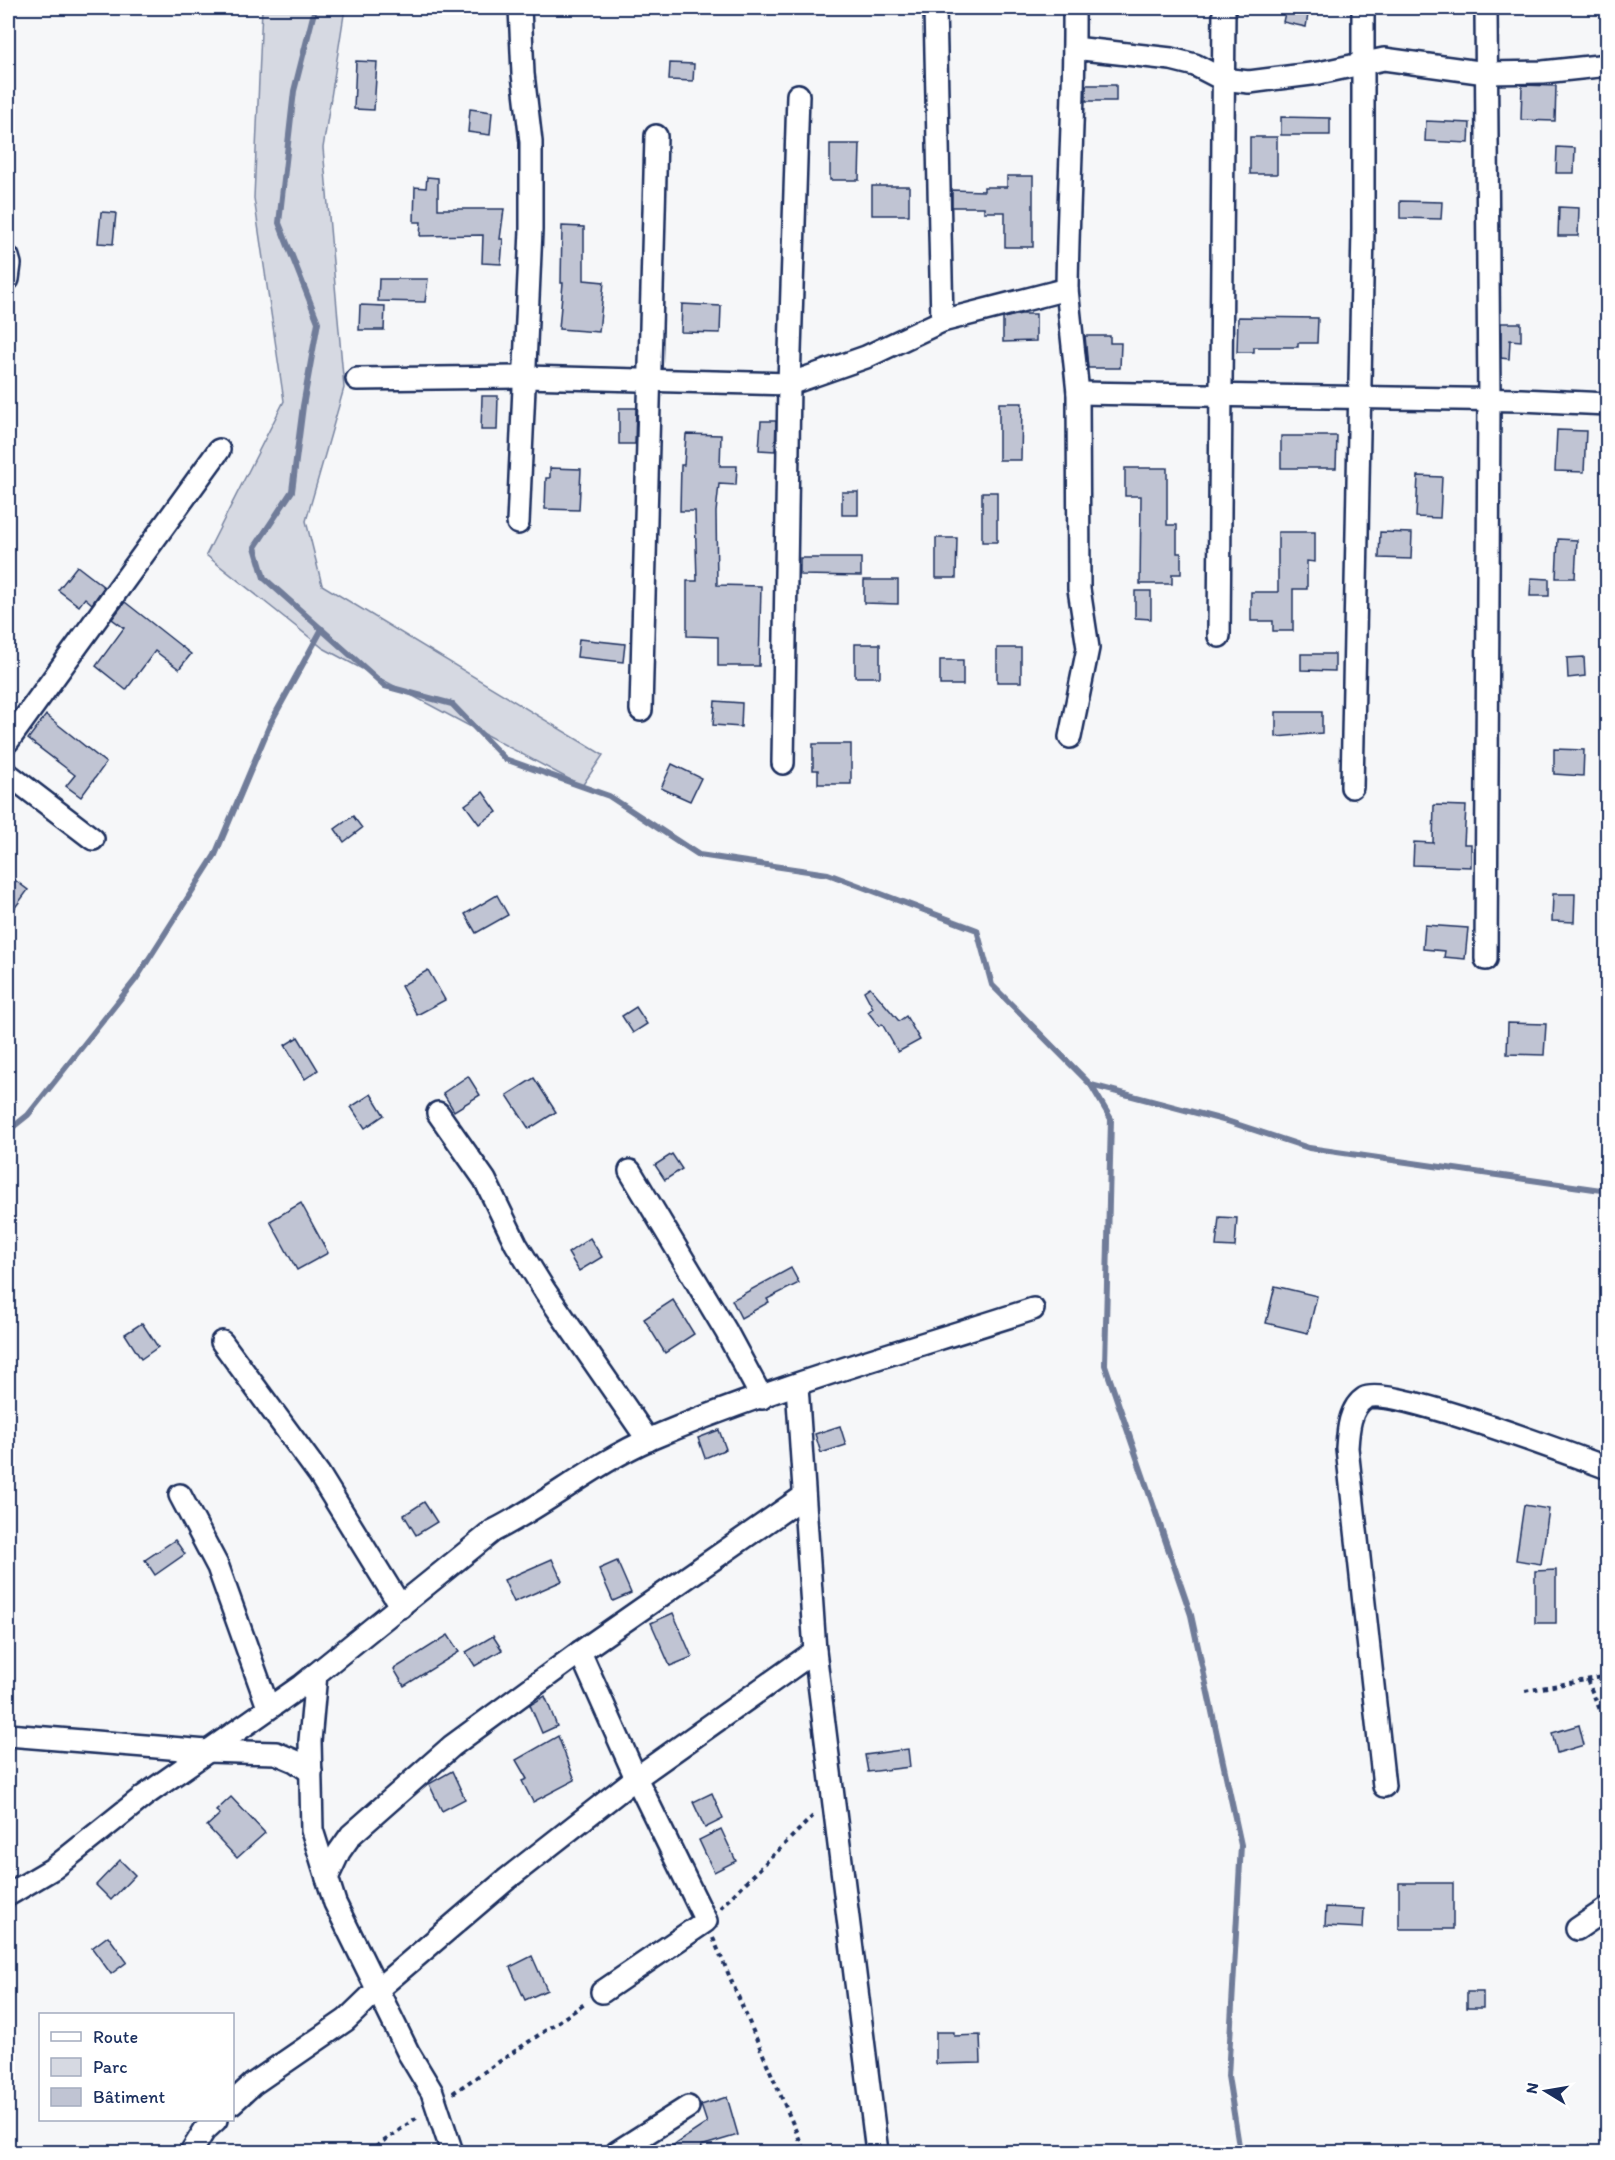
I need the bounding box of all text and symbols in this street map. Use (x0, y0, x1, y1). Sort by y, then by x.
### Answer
legend (39, 2013, 234, 2121)
text: Route (93, 2026, 138, 2048)
text: Parc (93, 2056, 127, 2078)
north arrow (1516, 2061, 1576, 2121)
text: N (1521, 2081, 1542, 2095)
text: Bâtiment (93, 2086, 166, 2108)

